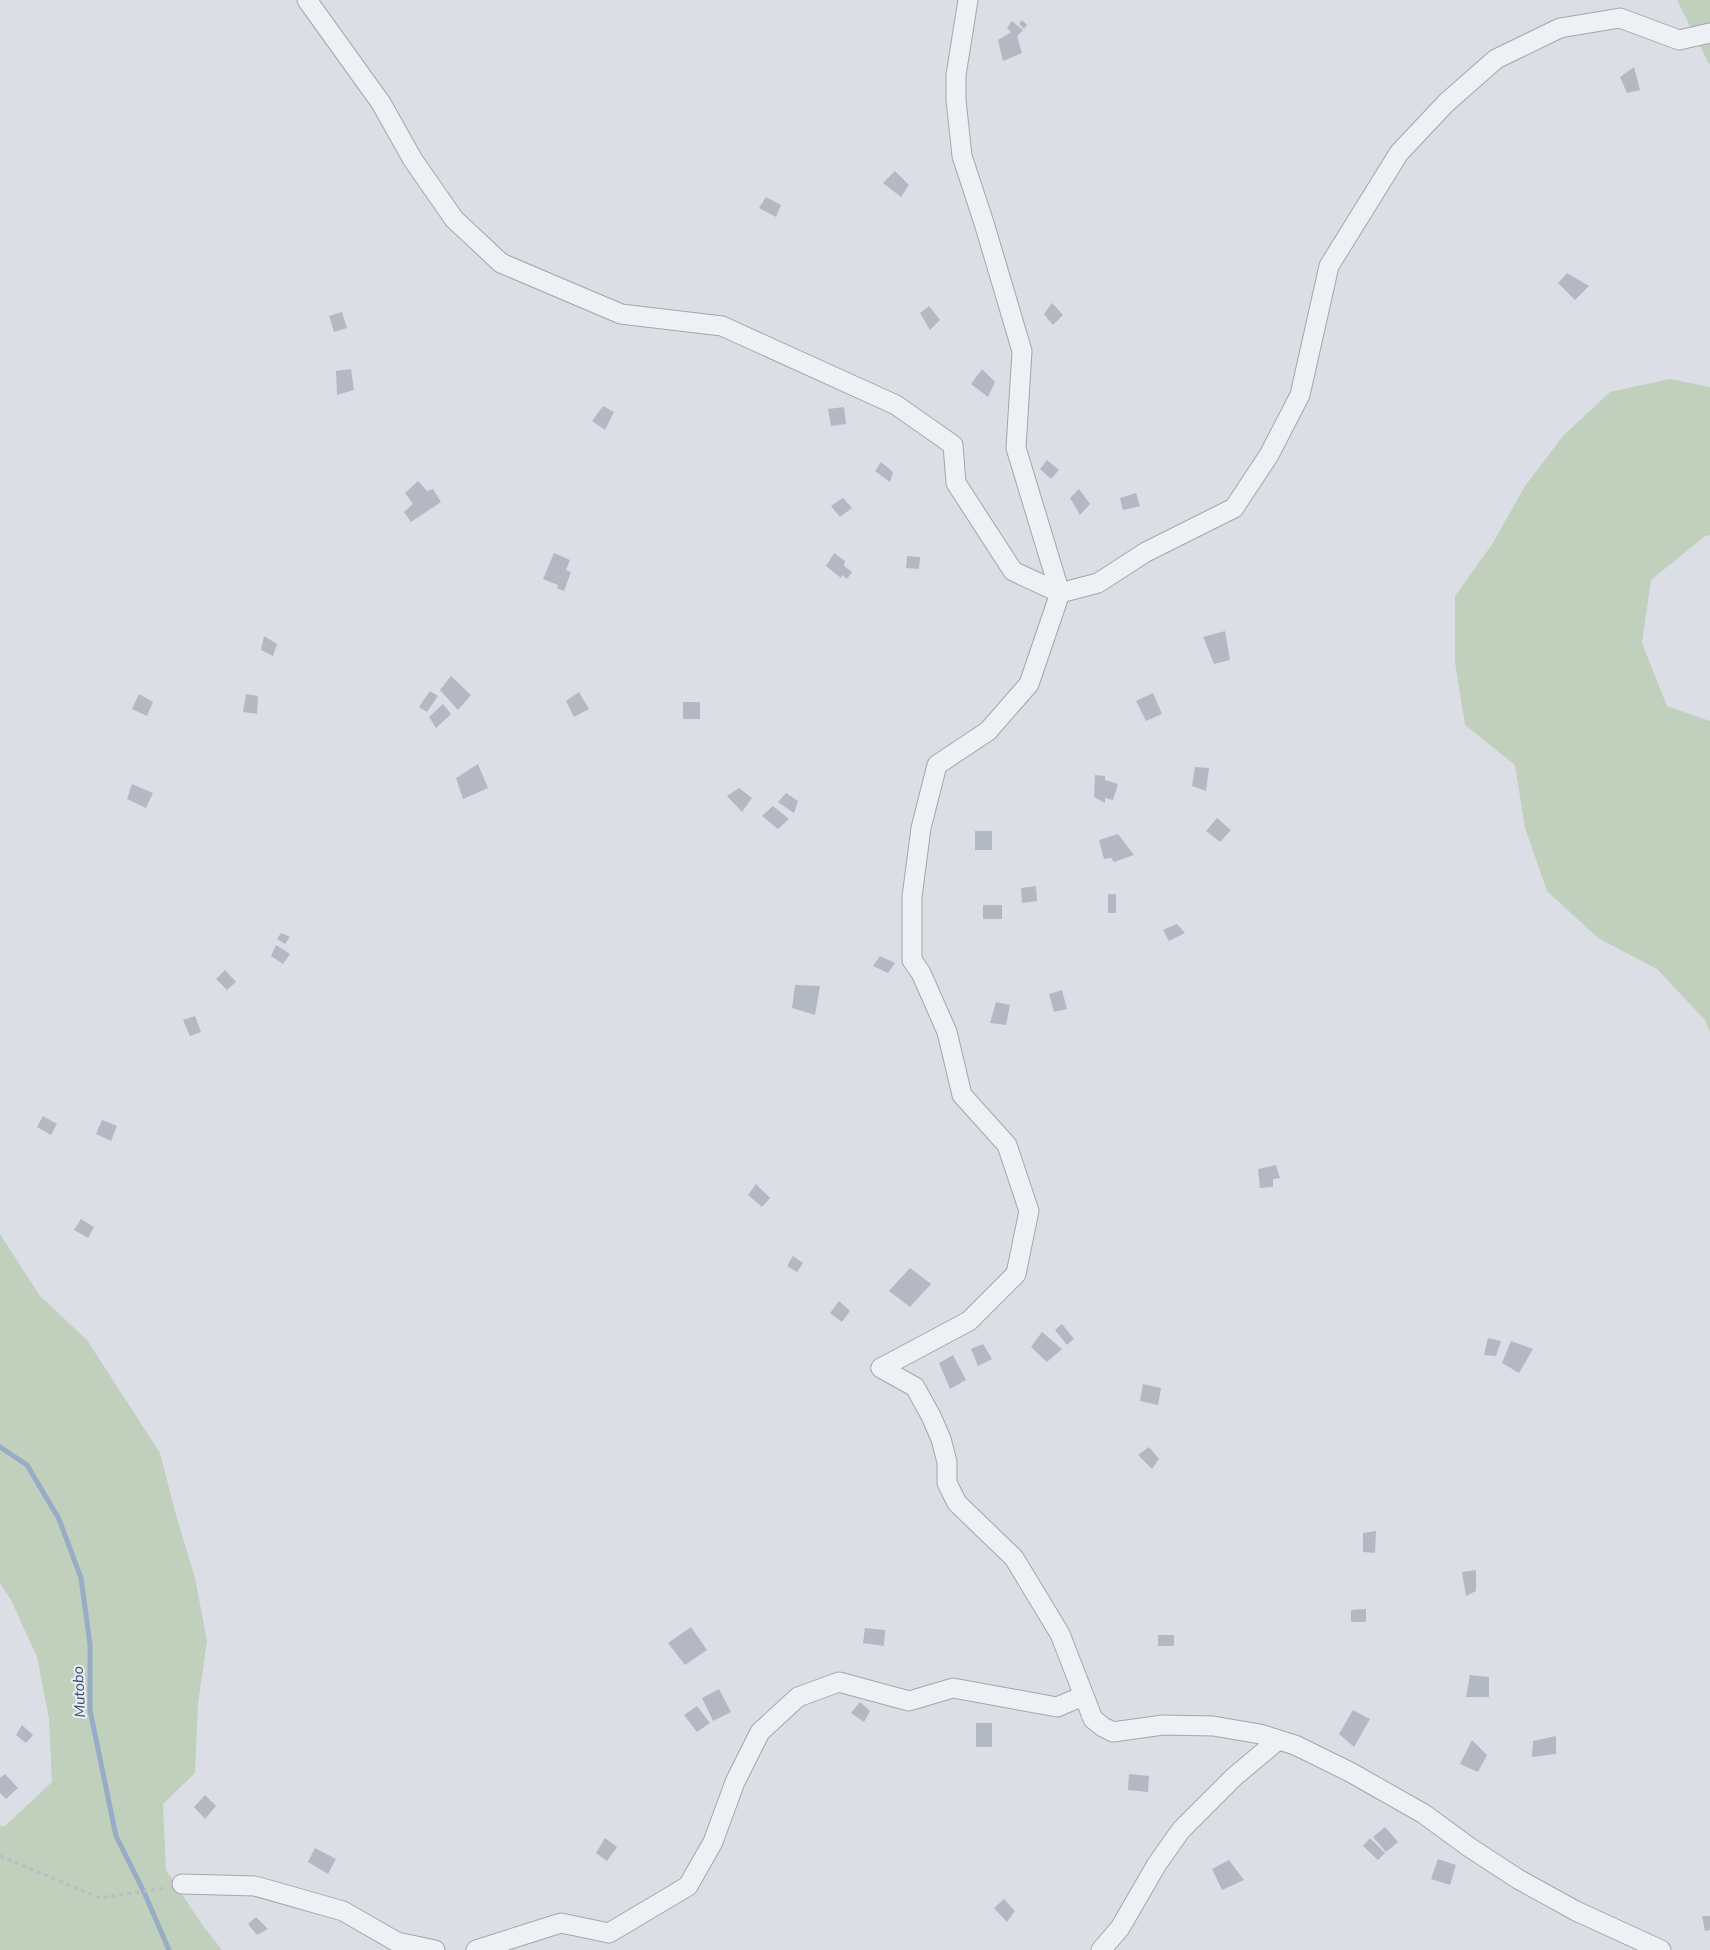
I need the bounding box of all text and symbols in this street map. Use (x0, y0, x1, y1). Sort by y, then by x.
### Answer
water label: Mutobo (68, 1666, 90, 1718)

